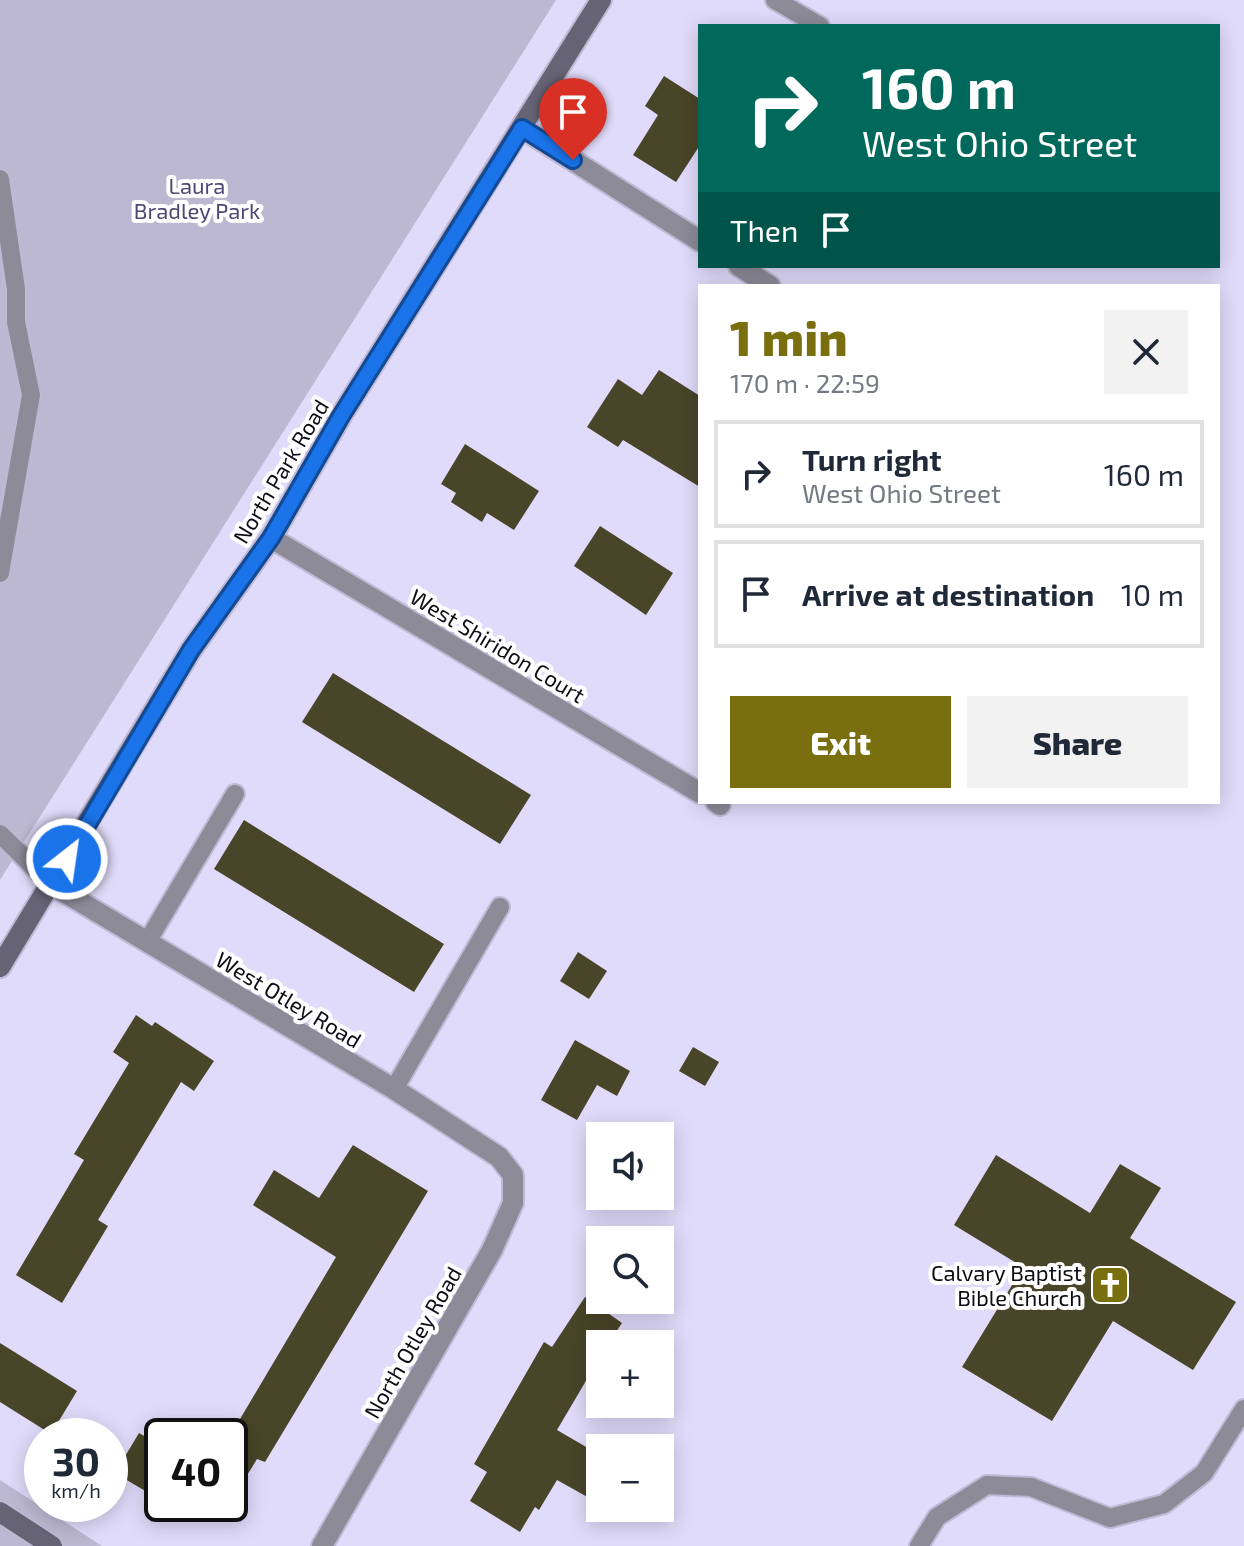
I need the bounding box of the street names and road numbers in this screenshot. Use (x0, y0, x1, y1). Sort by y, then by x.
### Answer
street label: North Park Road (227, 394, 333, 548)
street label: West Shiridon Court (406, 583, 590, 707)
street label: West Otley Road (212, 945, 366, 1053)
street label: North Otley Road (358, 1261, 466, 1423)

